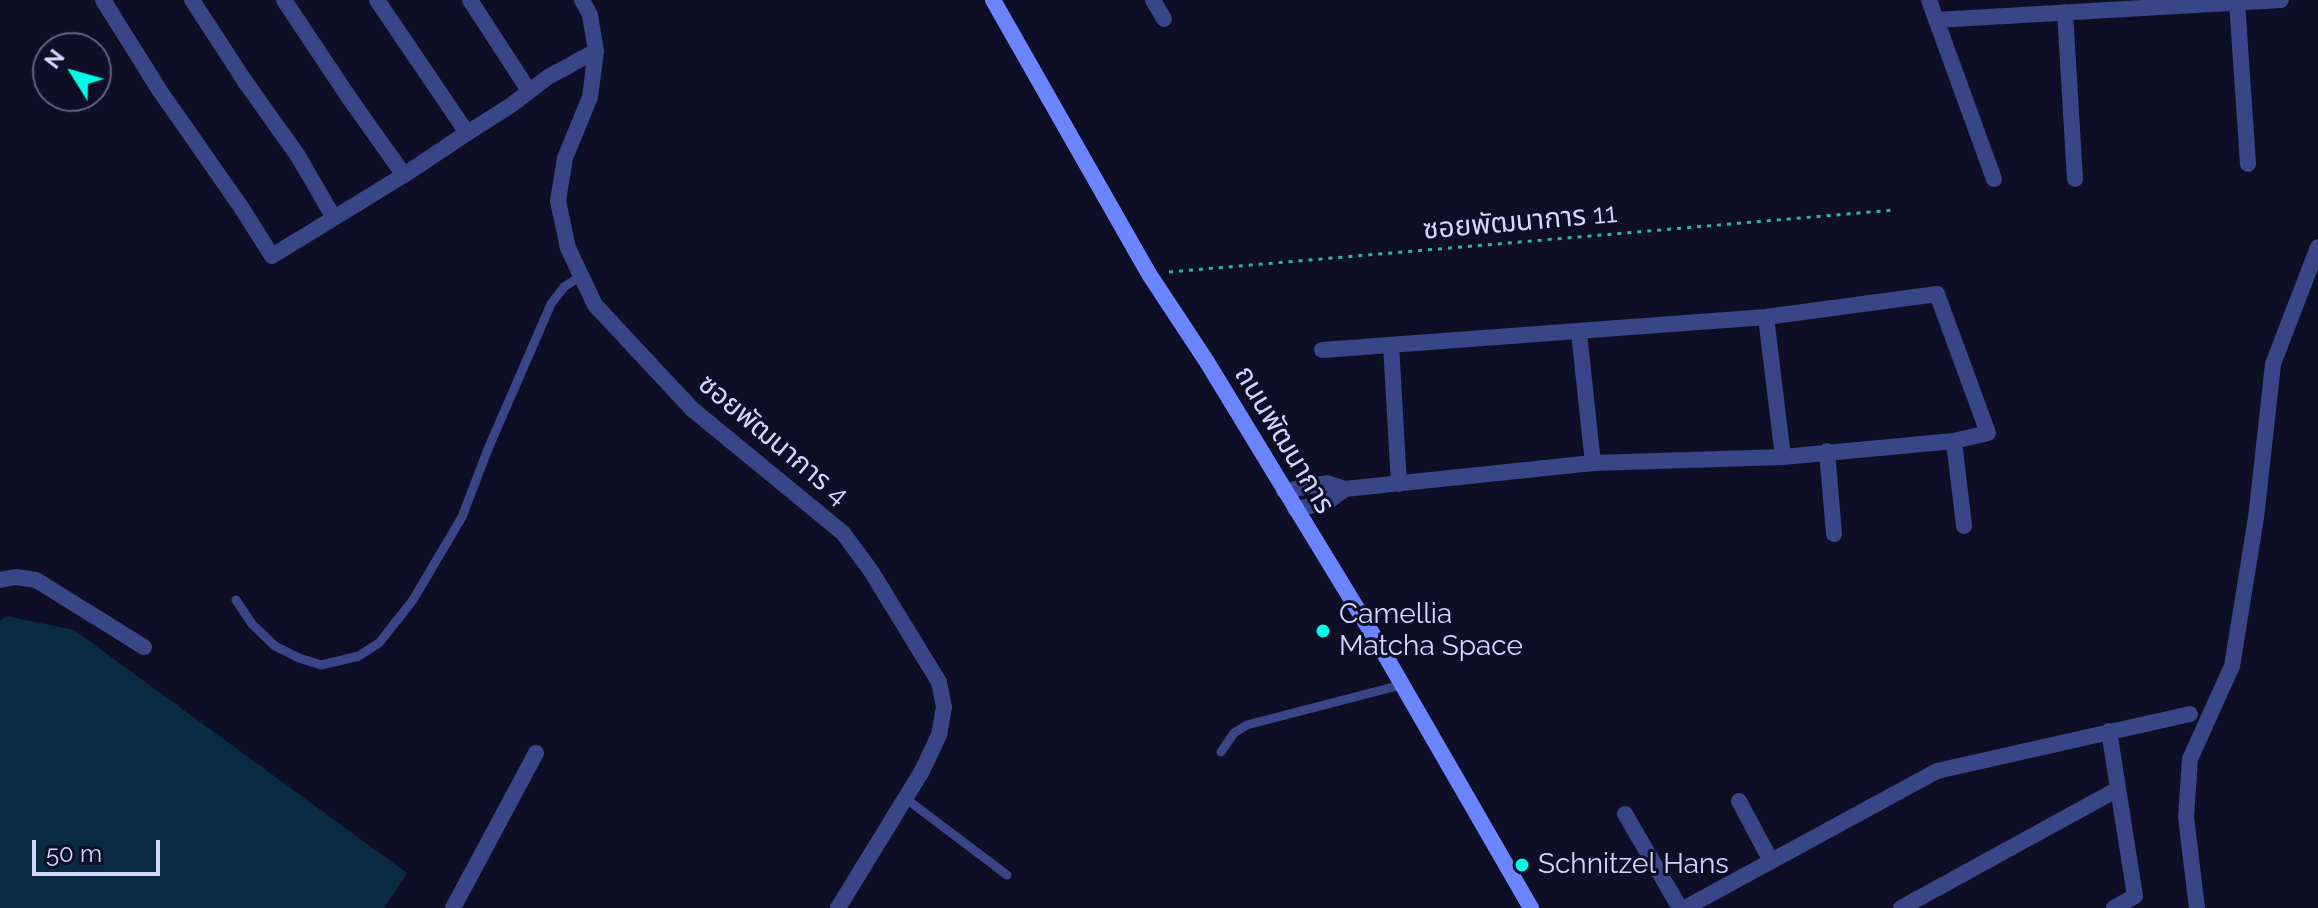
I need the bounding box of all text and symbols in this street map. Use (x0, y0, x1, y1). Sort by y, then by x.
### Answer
north arrow (32, 32, 112, 112)
text: N (39, 44, 70, 73)
street label: ซอยพัฒนาการ 11 (1422, 197, 1618, 247)
street label: ถนนพัฒนาการ (1227, 360, 1341, 520)
street label: ซอยพัฒนาการ 4 (691, 367, 855, 513)
place label: Camellia Matcha Space (1339, 598, 1523, 664)
marker: Camellia Matcha Space (1314, 622, 1332, 640)
scale bar (36, 824, 164, 874)
text: 50 m (46, 839, 102, 868)
place label: Schnitzel Hans (1538, 848, 1729, 882)
marker: Schnitzel Hans (1513, 856, 1531, 874)

